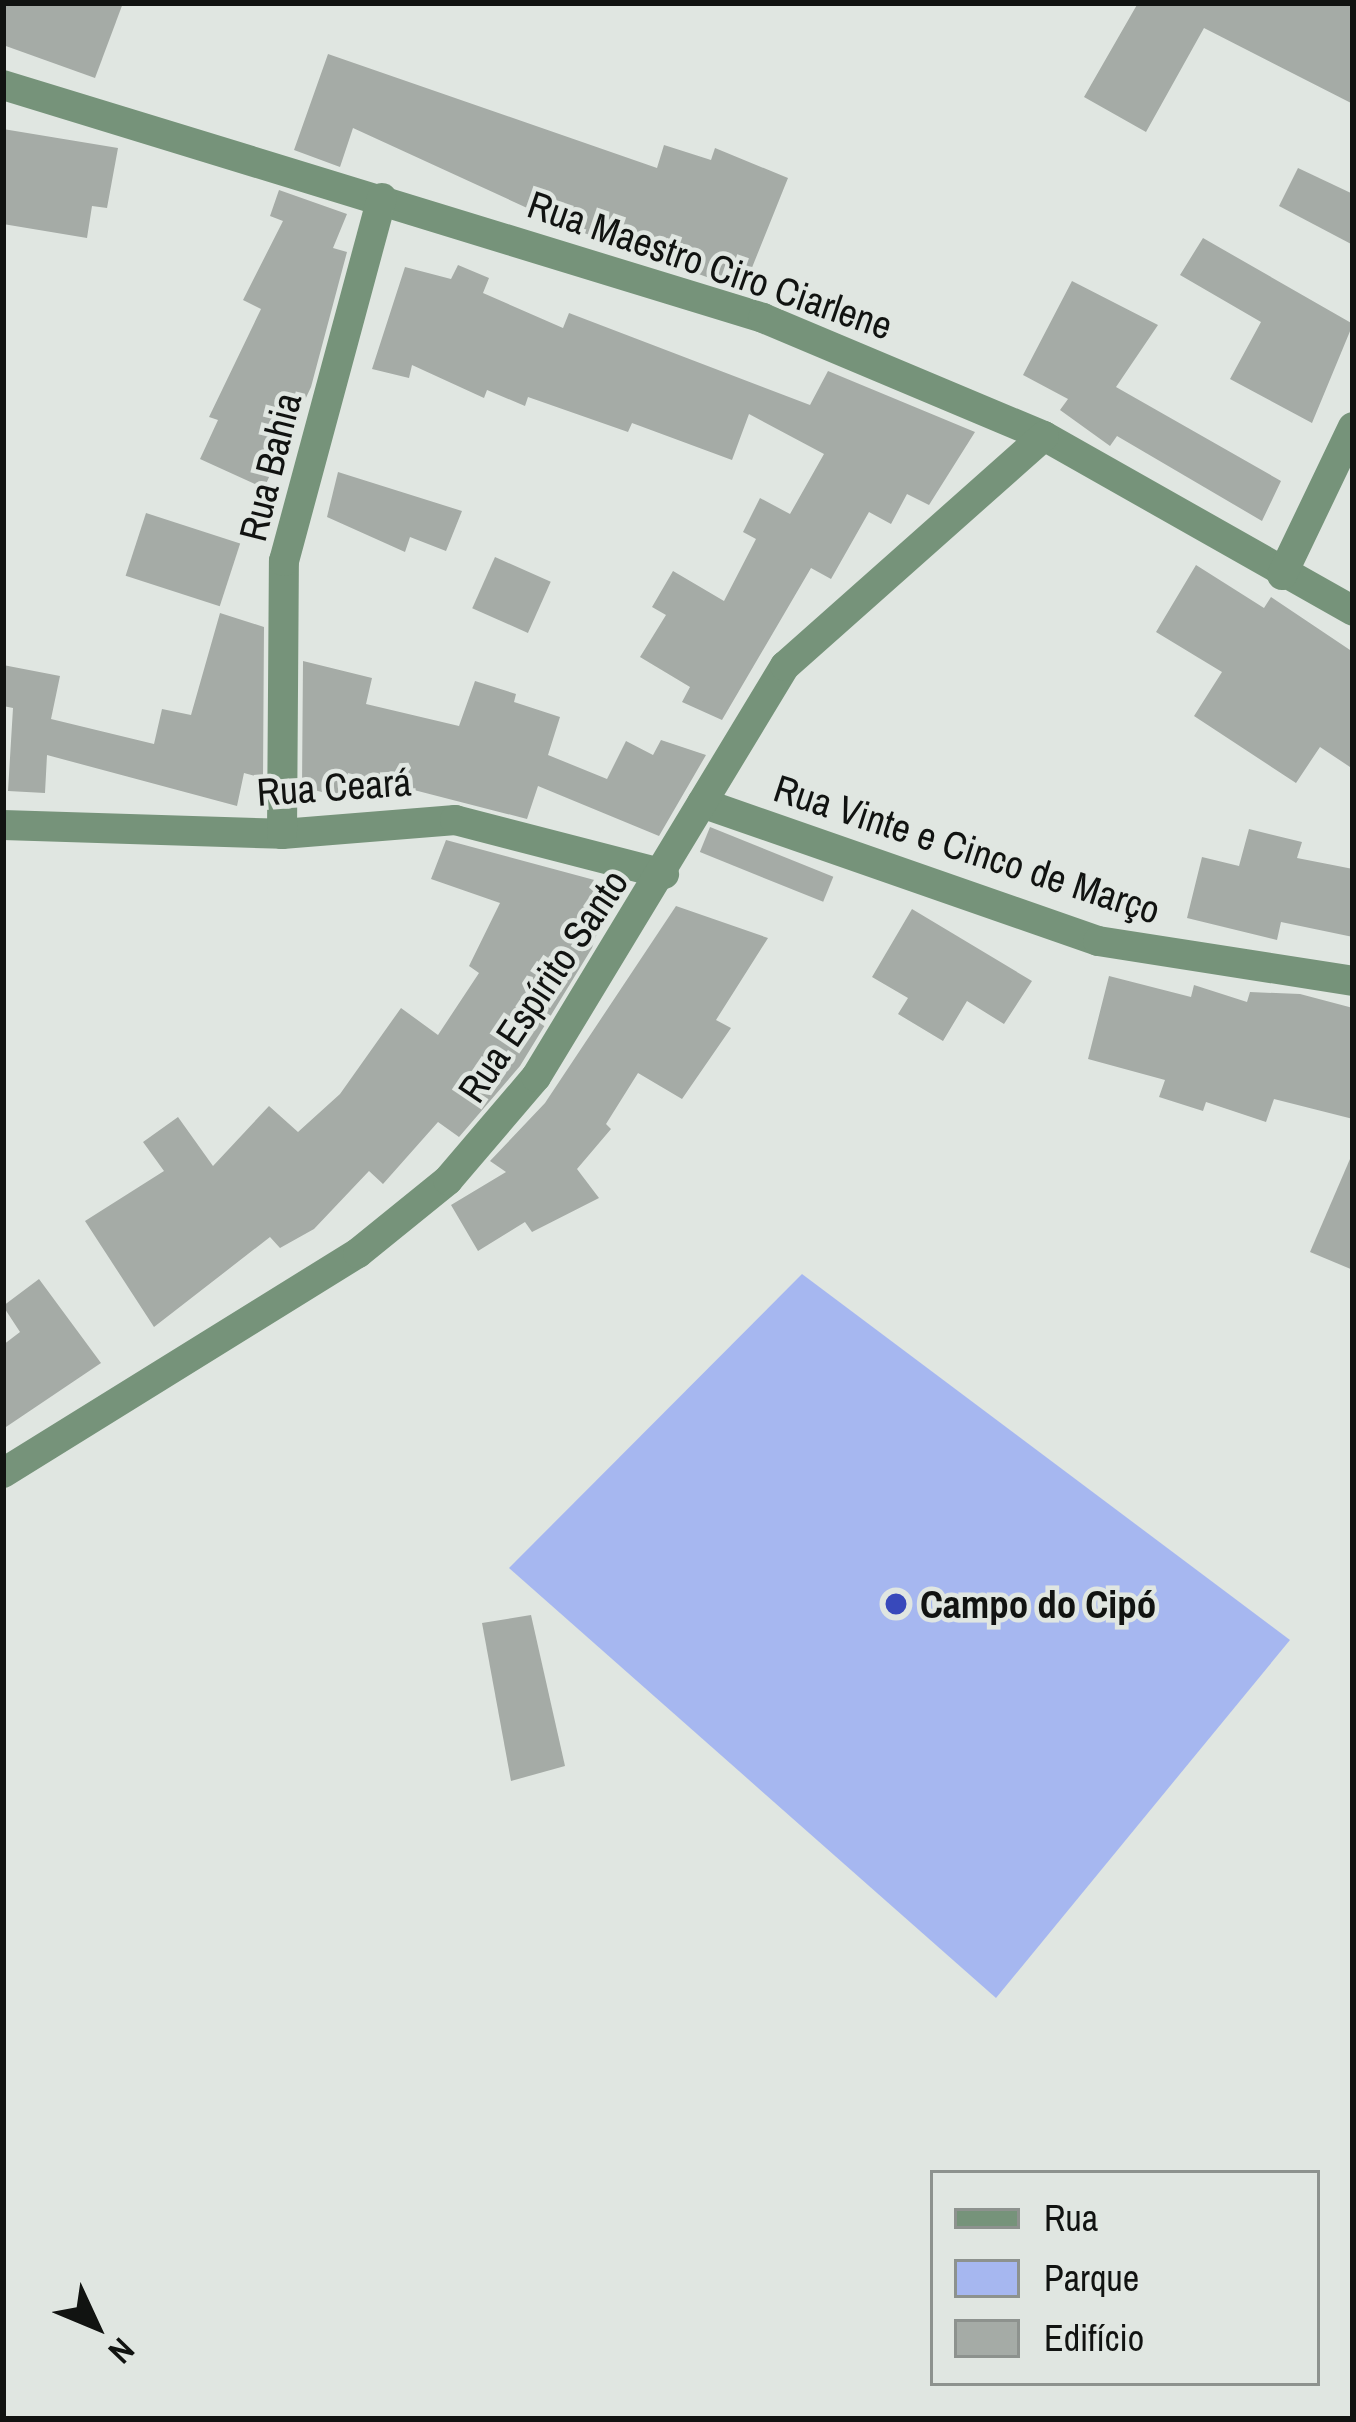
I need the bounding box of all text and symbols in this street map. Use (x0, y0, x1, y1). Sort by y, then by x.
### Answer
street label: Rua Maestro Ciro Ciarlene (522, 181, 898, 349)
street label: Rua Bahia (229, 388, 311, 546)
street label: Rua Ceará (255, 758, 413, 816)
street label: Rua Vinte e Cinco de Março (768, 764, 1166, 934)
street label: Rua Espírito Santo (448, 861, 638, 1111)
place label: Campo do Cipó (920, 1581, 1156, 1627)
marker: Campo do Cipó (883, 1591, 909, 1617)
legend (930, 2170, 1320, 2386)
text: Rua (1044, 2194, 1098, 2242)
text: Parque (1044, 2254, 1139, 2302)
north arrow (36, 2266, 156, 2386)
text: Edifício (1044, 2314, 1144, 2362)
text: N (99, 2329, 145, 2373)

